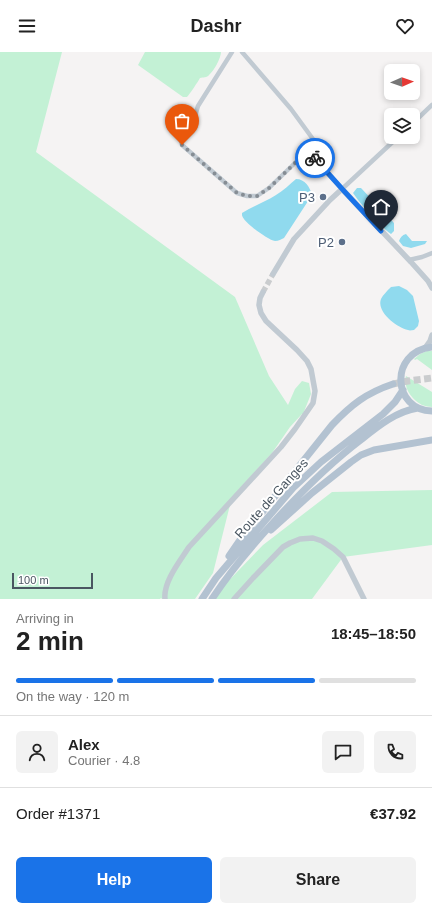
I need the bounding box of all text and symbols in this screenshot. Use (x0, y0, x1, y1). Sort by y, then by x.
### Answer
icon: menu (16, 15, 38, 37)
icon: heart (394, 15, 416, 37)
text: Dashr (190, 16, 242, 36)
north arrow (384, 64, 420, 100)
map controls (384, 64, 420, 144)
pin (165, 104, 199, 145)
button: layers (384, 108, 420, 144)
icon: bag (171, 110, 193, 132)
courier (295, 138, 335, 178)
icon: bike (304, 147, 326, 169)
place label: P3 (299, 190, 315, 205)
pin (364, 190, 398, 231)
marker: P3 (318, 192, 328, 202)
icon: home (370, 196, 392, 218)
place label: P2 (318, 235, 334, 250)
marker: P2 (337, 237, 347, 247)
street label: Route de Ganges (232, 455, 311, 541)
scale bar (12, 571, 93, 590)
text: 100 m (18, 574, 49, 586)
text: Arriving in (16, 611, 74, 626)
text: 18:45–18:50 (331, 625, 416, 642)
text: 2 min (16, 626, 84, 656)
text: On the way · 120 m (16, 689, 129, 704)
button: person (16, 731, 58, 773)
button: chat (322, 731, 364, 773)
button: phone (374, 731, 416, 773)
text: Alex (68, 736, 100, 753)
text: Courier · 4.8 (68, 753, 140, 768)
text: Order #1371 (16, 805, 100, 822)
text: €37.92 (370, 805, 416, 822)
button: Help (16, 857, 212, 903)
button: Share (220, 857, 416, 903)

